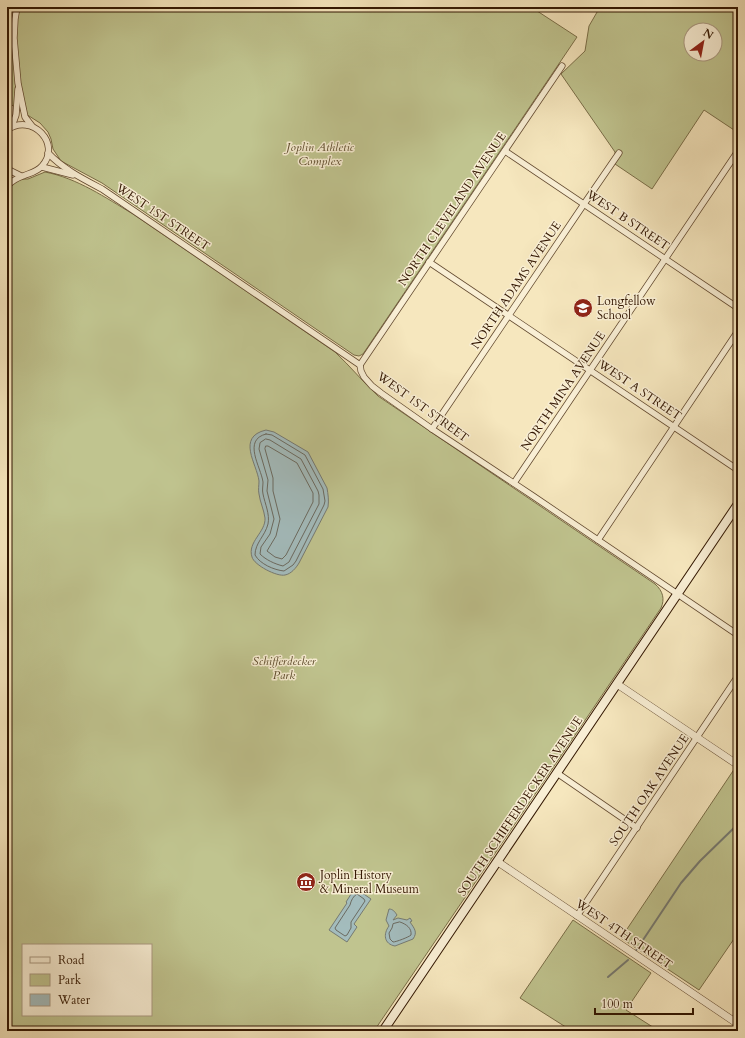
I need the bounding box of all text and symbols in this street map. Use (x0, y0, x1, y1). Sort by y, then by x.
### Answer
north arrow (683, 22, 723, 62)
text: N (700, 25, 716, 43)
street label: NORTH CLEVELAND AVENUE (394, 129, 510, 289)
park label: Joplin Athletic Complex (283, 139, 354, 169)
street label: WEST 1ST STREET (112, 179, 213, 254)
street label: WEST B STREET (583, 186, 673, 254)
street label: NORTH ADAMS AVENUE (467, 218, 565, 352)
place label: Longfellow School (597, 293, 656, 323)
school or university icon: Longfellow School (572, 297, 594, 319)
street label: NORTH MINA AVENUE (517, 328, 609, 454)
street label: WEST A STREET (594, 356, 685, 424)
street label: WEST 1ST STREET (373, 368, 472, 446)
park label: Schifferdecker Park (252, 653, 317, 683)
street label: SOUTH SCHIFFERDECKER AVENUE (454, 713, 586, 899)
street label: SOUTH OAK AVENUE (606, 731, 692, 849)
place label: Joplin History & Mineral Museum (318, 867, 420, 897)
museum icon: Joplin History & Mineral Museum (295, 871, 317, 893)
street label: WEST 4TH STREET (572, 895, 676, 973)
legend (22, 944, 152, 1016)
text: Road (58, 952, 85, 968)
text: Park (58, 972, 82, 988)
scale bar (595, 990, 693, 1016)
text: Water (57, 992, 91, 1008)
text: 100 m (601, 996, 634, 1012)

